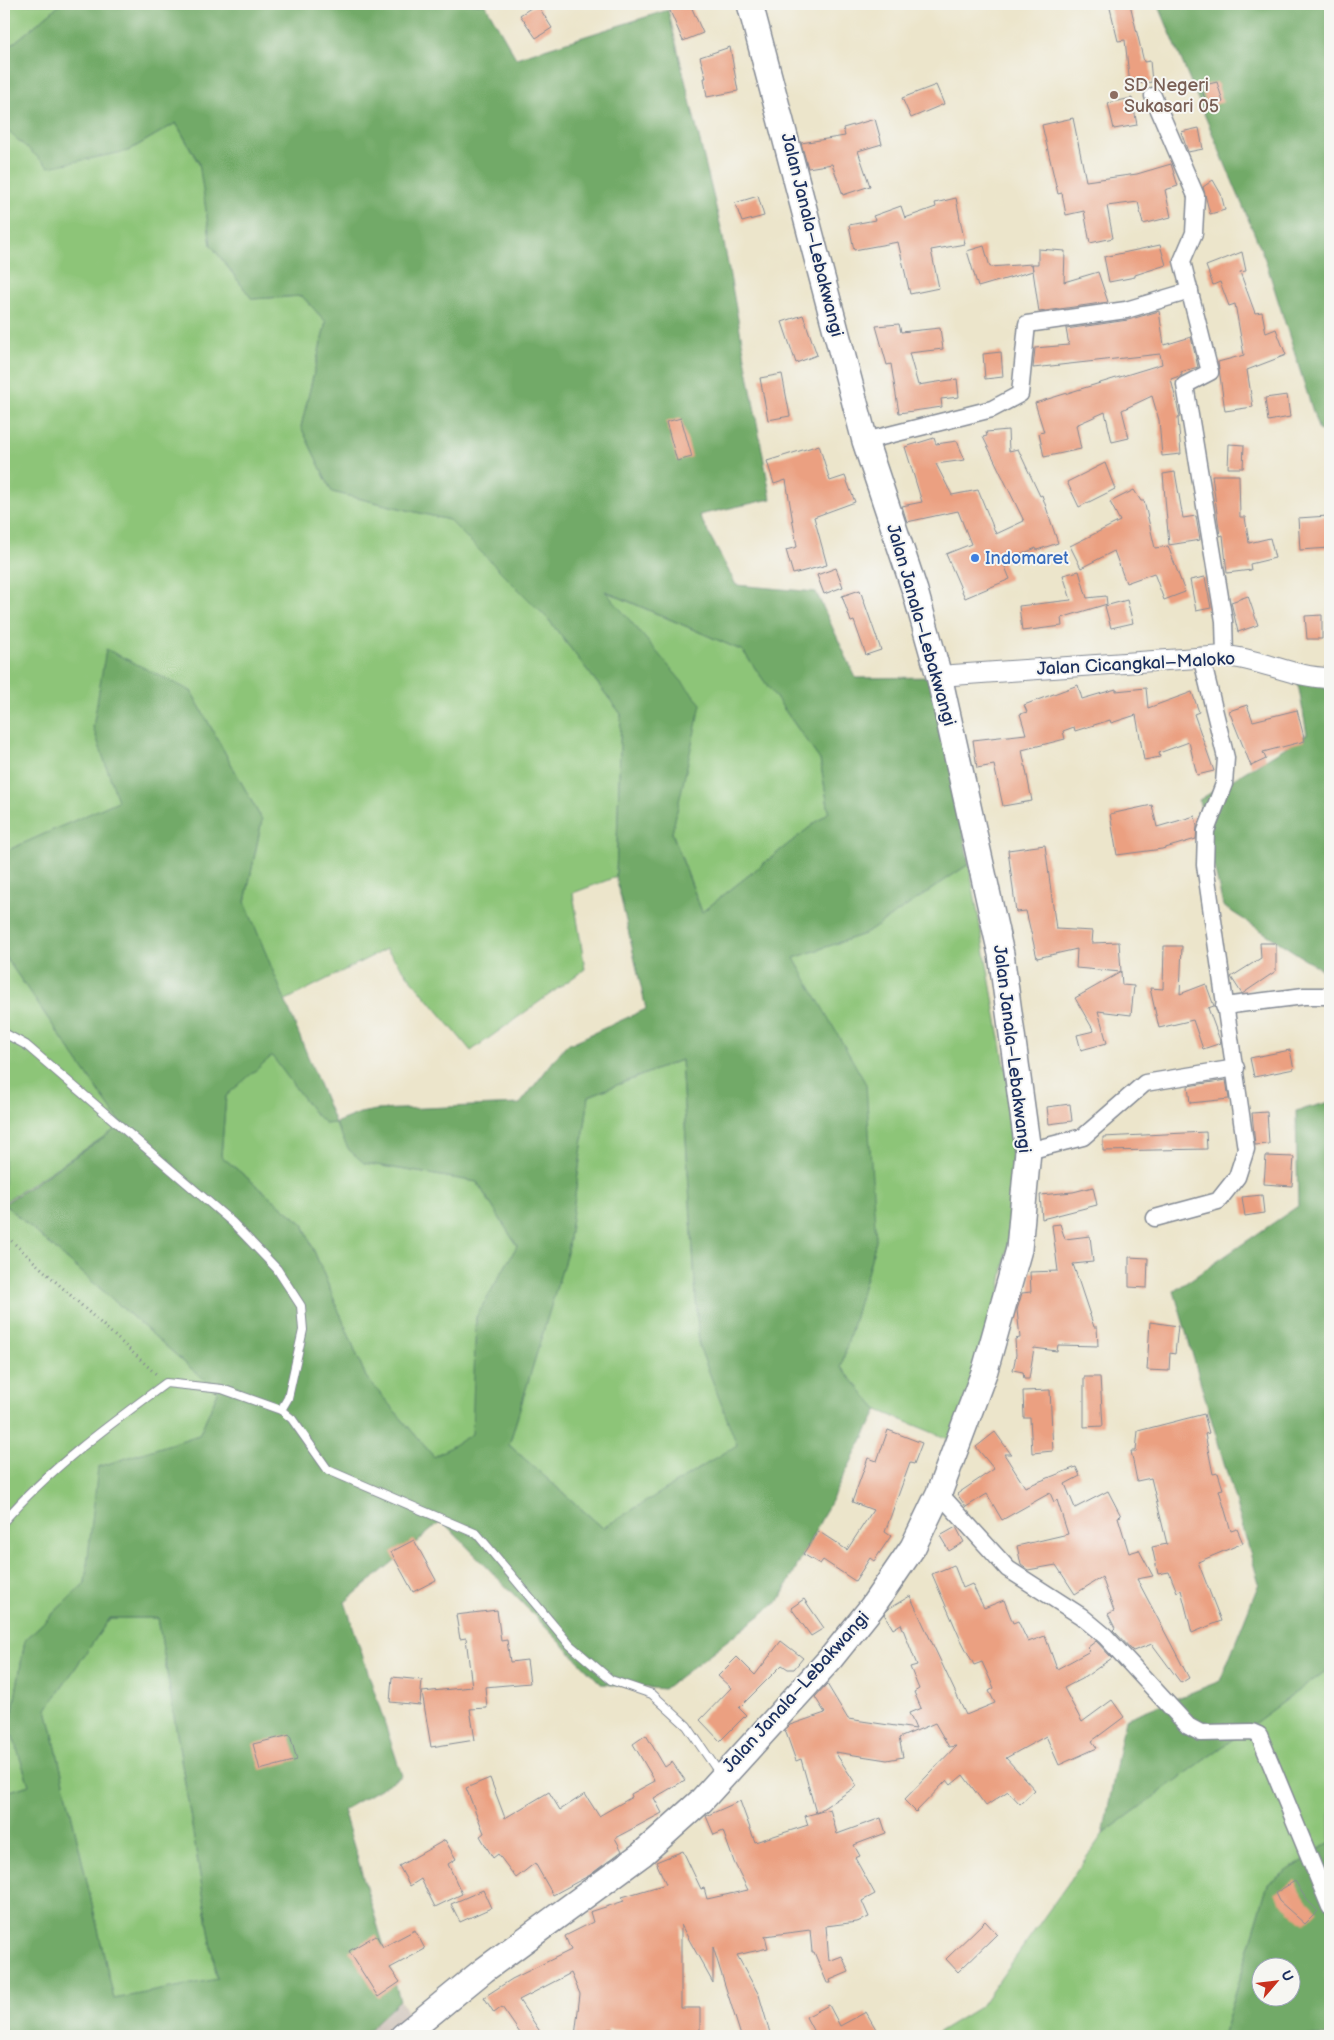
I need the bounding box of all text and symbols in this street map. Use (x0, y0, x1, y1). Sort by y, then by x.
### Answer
place label: SD Negeri Sukasari 05 (1124, 75, 1219, 117)
marker: SD Negeri Sukasari 05 (1108, 89, 1120, 101)
street label: Jalan Janala–Lebakwangi (776, 131, 848, 339)
street label: Jalan Janala–Lebakwangi (882, 521, 960, 729)
place label: Indomaret (985, 548, 1069, 569)
marker: Indomaret (969, 552, 981, 564)
street label: Jalan Cicangkal–Maloko (1036, 648, 1236, 680)
street label: Jalan Janala–Lebakwangi (989, 944, 1035, 1154)
street label: Jalan Janala–Lebakwangi (718, 1607, 874, 1777)
north arrow (1252, 1958, 1302, 2008)
text: U (1277, 1968, 1297, 1985)

